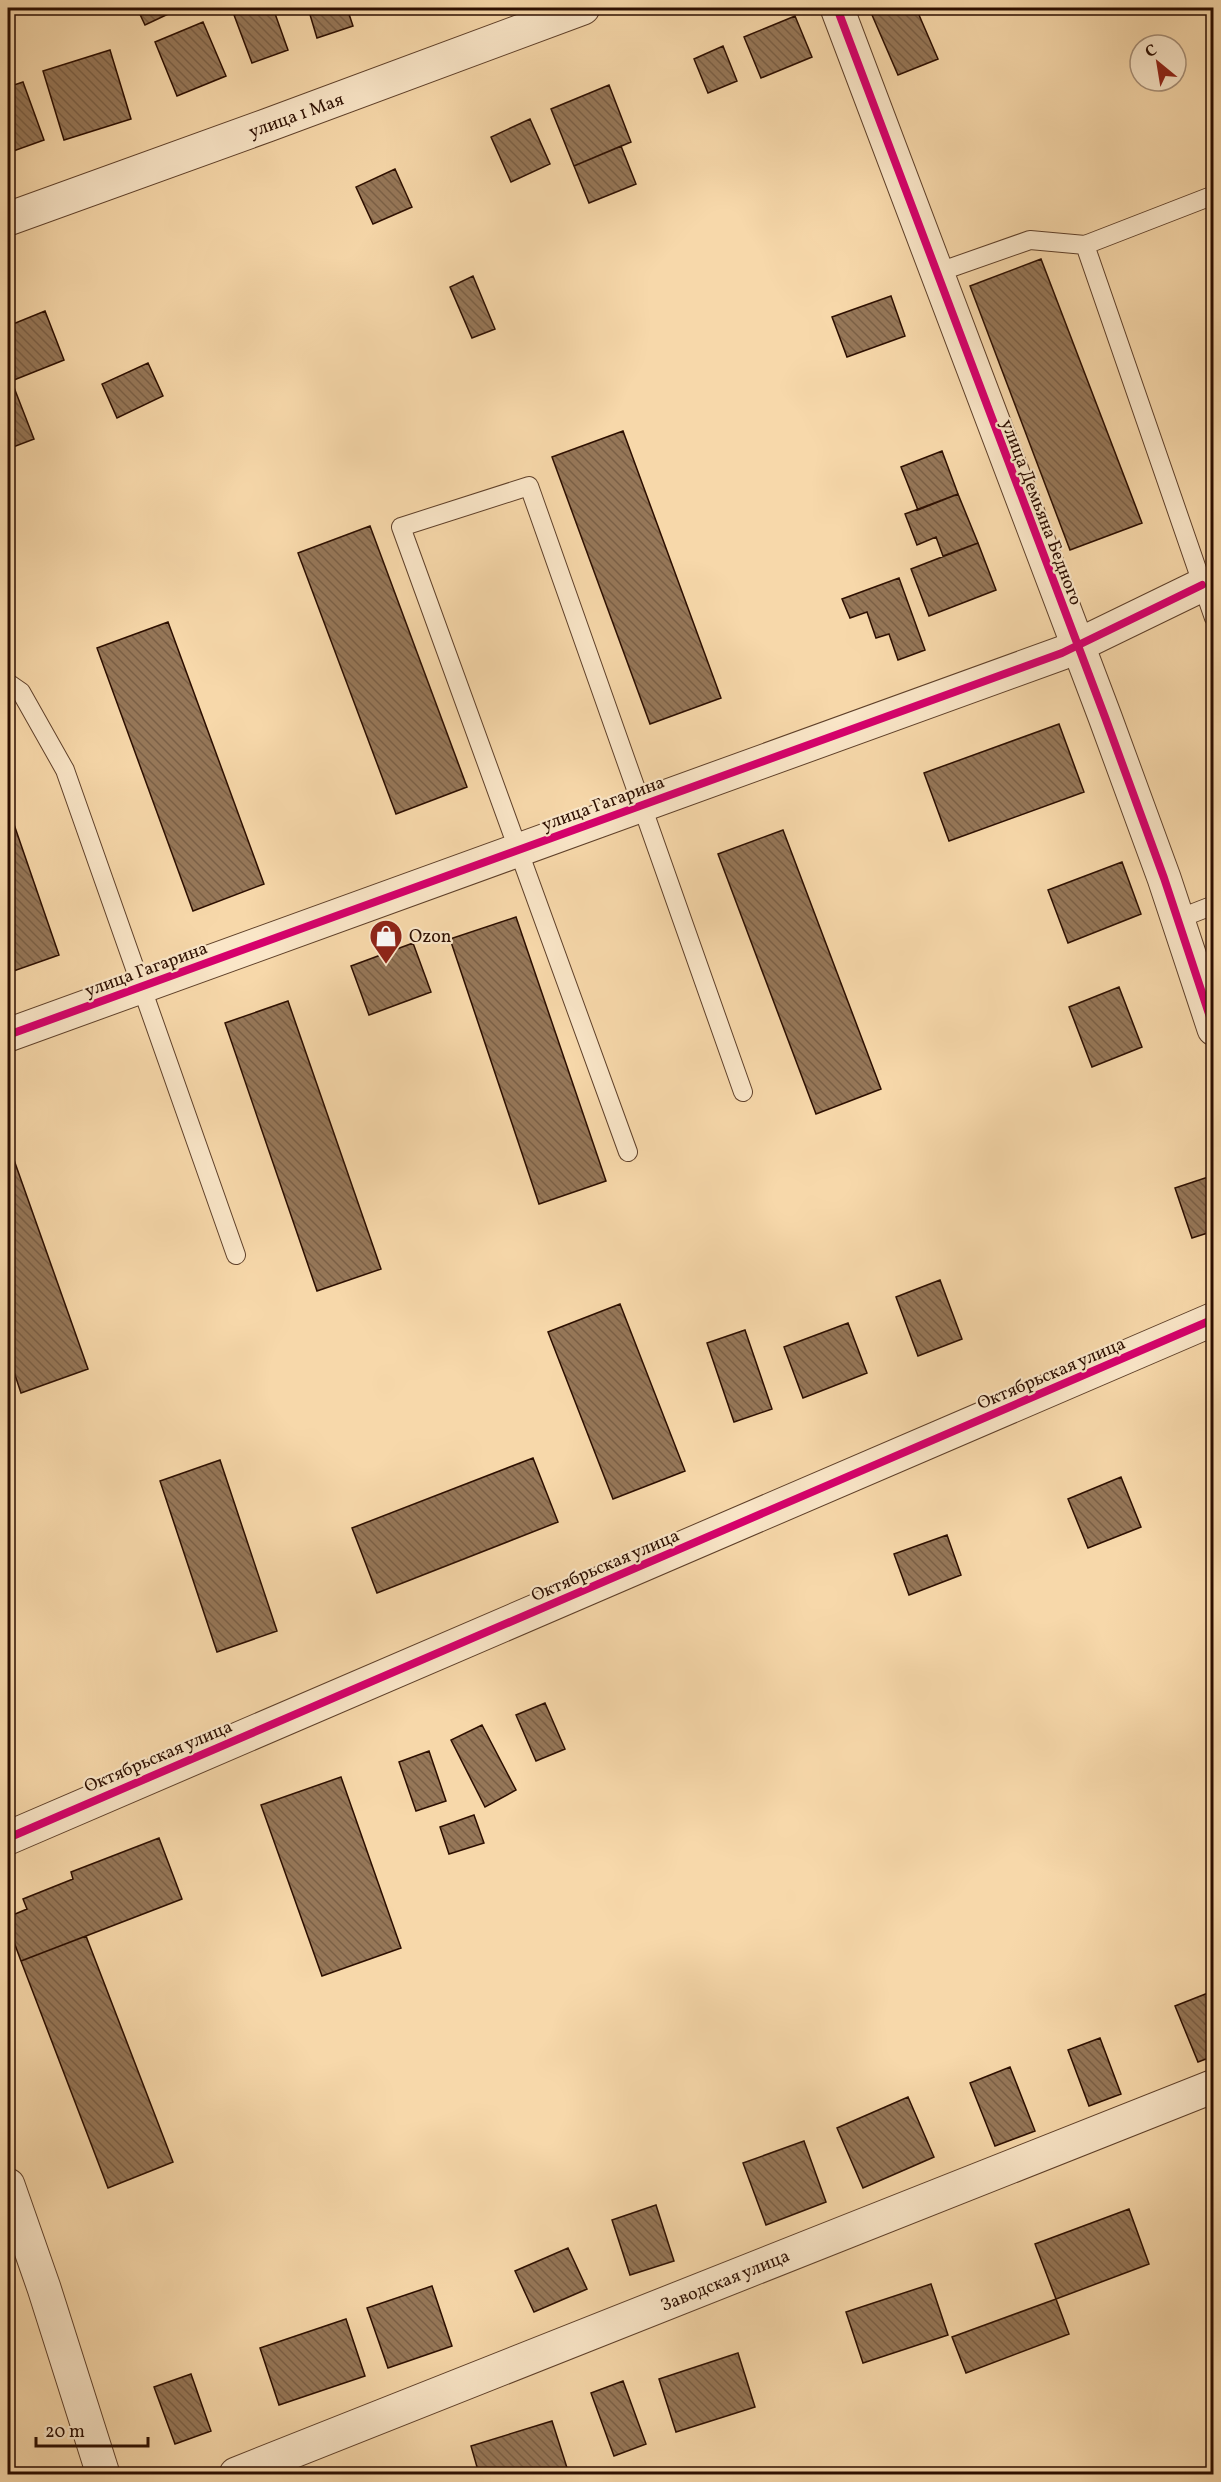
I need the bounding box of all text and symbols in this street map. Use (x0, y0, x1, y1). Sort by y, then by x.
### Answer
north arrow (1128, 33, 1188, 93)
text: С (1142, 40, 1161, 64)
street label: улица 1 Мая (246, 88, 347, 145)
street label: улица Демьяна Бедного (994, 416, 1088, 609)
street label: улица Гагарина (539, 771, 669, 838)
shop icon: Ozon (368, 918, 404, 965)
place label: Ozon (409, 925, 452, 950)
street label: улица Гагарина (82, 937, 212, 1004)
street label: Октябрьская улица (974, 1332, 1130, 1417)
street label: Октябрьская улица (528, 1524, 684, 1609)
street label: Октябрьская улица (81, 1715, 237, 1800)
street label: Заводская улица (657, 2244, 794, 2319)
scale bar (36, 2410, 148, 2448)
text: 20 m (45, 2420, 85, 2445)

